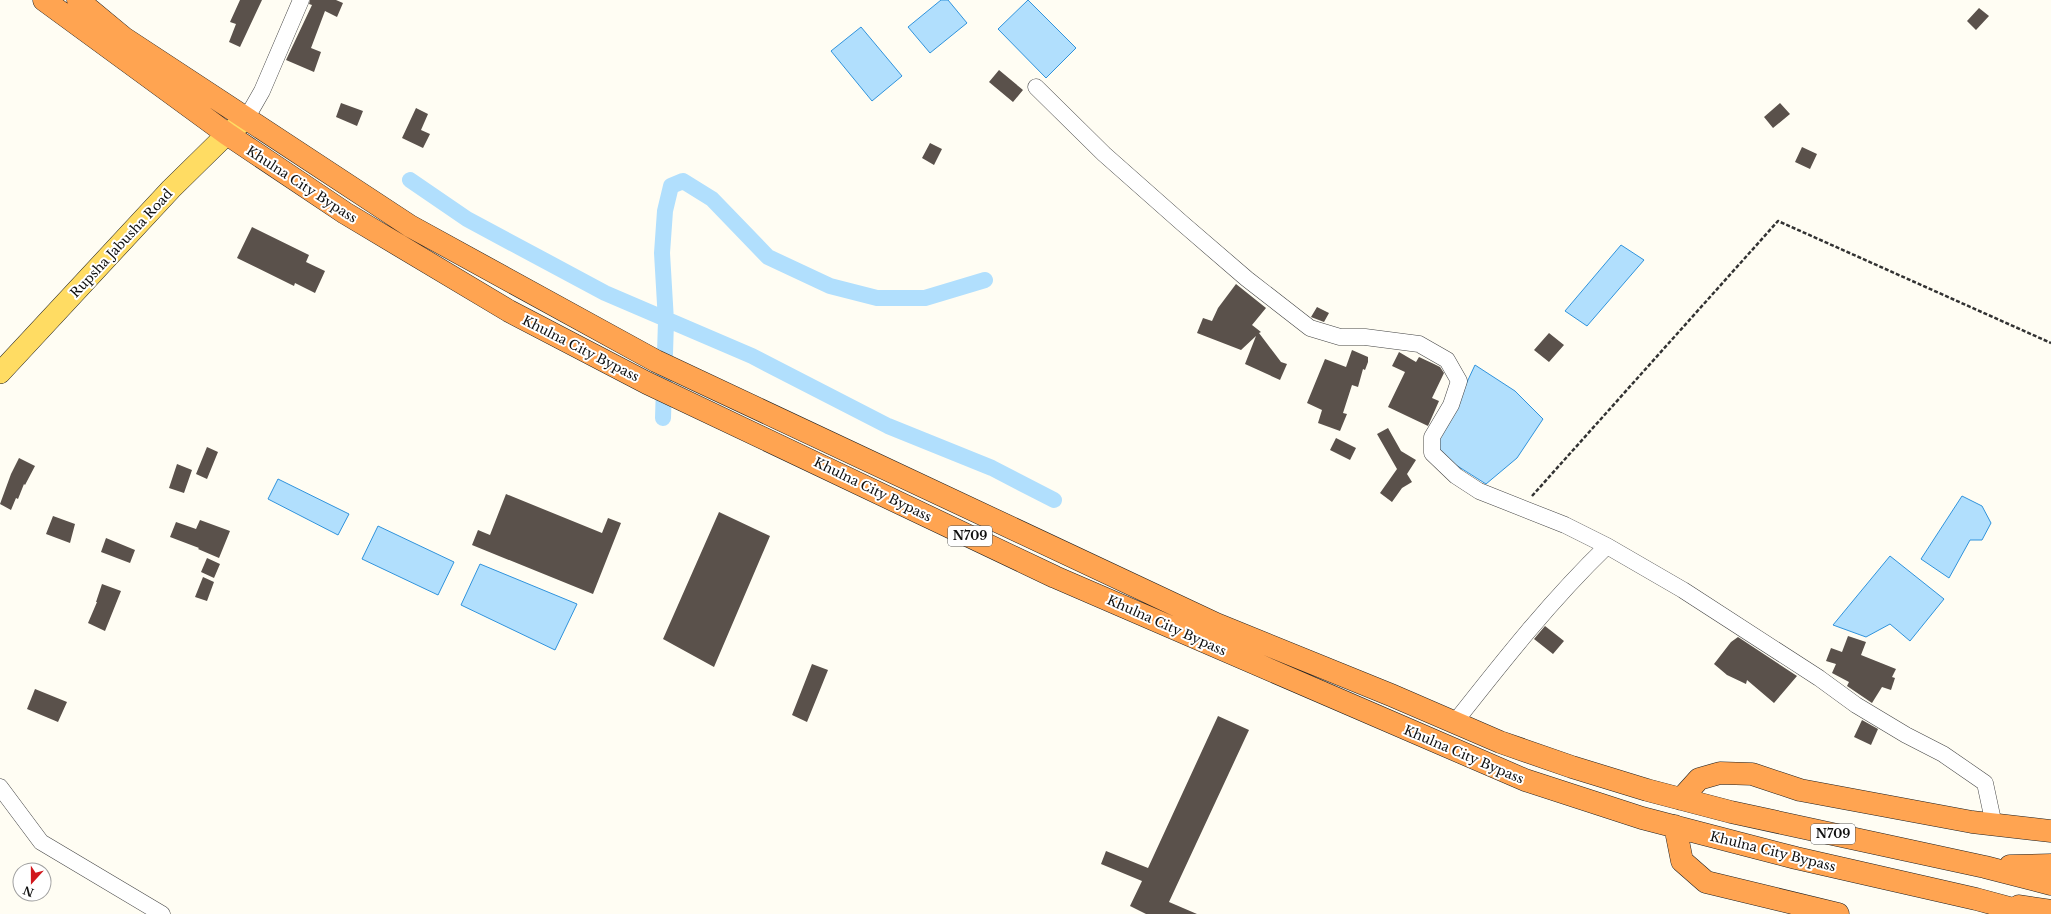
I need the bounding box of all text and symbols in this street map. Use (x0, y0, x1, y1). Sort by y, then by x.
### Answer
street label: Khulna City Bypass (243, 142, 361, 227)
street label: Rupsha Jabusha Road (66, 185, 176, 301)
street label: Khulna City Bypass (519, 312, 642, 385)
street label: Khulna City Bypass (811, 454, 935, 525)
road number: N709 (948, 526, 992, 546)
street label: Khulna City Bypass (1104, 591, 1229, 659)
street label: Khulna City Bypass (1401, 721, 1527, 788)
road number: N709 (1811, 824, 1855, 844)
street label: Khulna City Bypass (1708, 828, 1838, 875)
north arrow (12, 862, 52, 902)
text: N (20, 883, 36, 900)

